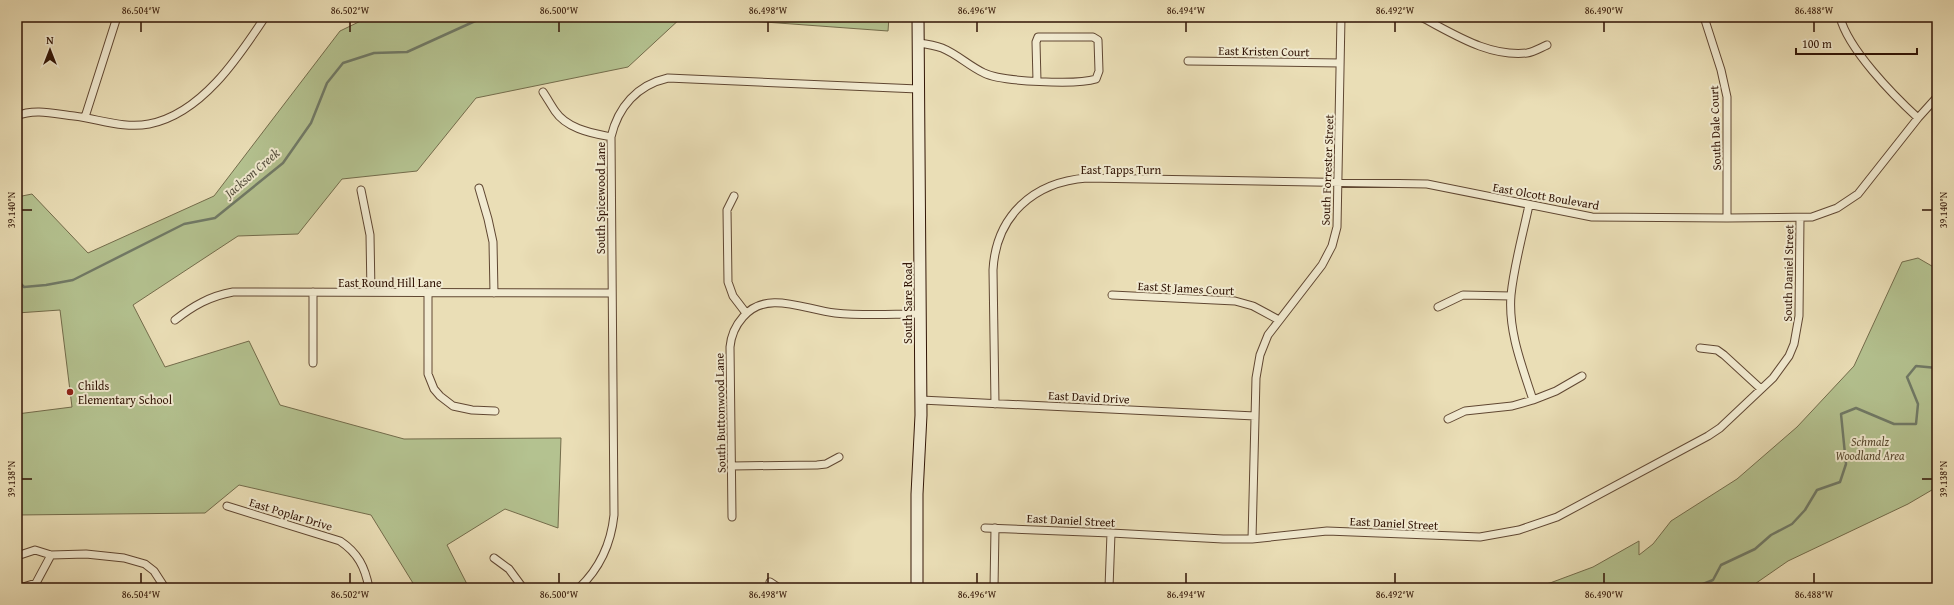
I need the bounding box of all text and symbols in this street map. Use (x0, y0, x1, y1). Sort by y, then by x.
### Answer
text: 86.504°W (122, 3, 161, 18)
text: 86.502°W (331, 3, 370, 18)
text: 86.500°W (540, 3, 579, 18)
text: 86.498°W (749, 3, 788, 18)
text: 86.496°W (958, 3, 997, 18)
text: 86.494°W (1167, 3, 1206, 18)
text: 86.492°W (1376, 3, 1415, 18)
text: 86.490°W (1585, 3, 1624, 18)
text: 86.488°W (1795, 3, 1834, 18)
north arrow (30, 30, 70, 70)
scale bar (1796, 30, 1917, 56)
text: N (46, 32, 54, 48)
text: 100 m (1802, 35, 1832, 52)
street label: East Kristen Court (1218, 42, 1310, 60)
street label: South Dale Court (1705, 84, 1725, 171)
street label: South Forrester Street (1317, 113, 1337, 226)
street label: South Spicewood Lane (592, 141, 609, 254)
water label: Jackson Creek (219, 144, 284, 204)
street label: East Tapps Turn (1081, 161, 1162, 178)
street label: East Olcott Boulevard (1492, 178, 1601, 214)
text: 39.140°N (4, 191, 19, 228)
text: 39.140°N (1936, 191, 1951, 228)
street label: South Daniel Street (1779, 224, 1797, 322)
street label: South Sare Road (899, 262, 916, 344)
street label: East Round Hill Lane (338, 274, 442, 291)
street label: East St James Court (1137, 277, 1236, 299)
street label: South Buttonwood Lane (710, 352, 730, 473)
place label: Childs Elementary School (78, 377, 173, 408)
street label: East David Drive (1048, 386, 1130, 408)
marker: Childs Elementary School (65, 387, 75, 397)
park label: Schmalz Woodland Area (1835, 433, 1905, 464)
text: 39.138°N (4, 460, 19, 497)
text: 39.138°N (1936, 460, 1951, 497)
street label: East Poplar Drive (247, 493, 335, 535)
street label: East Daniel Street (1026, 509, 1116, 531)
street label: East Daniel Street (1349, 512, 1439, 534)
text: 86.504°W (122, 587, 161, 602)
text: 86.502°W (331, 587, 370, 602)
text: 86.500°W (540, 587, 579, 602)
text: 86.498°W (749, 587, 788, 602)
text: 86.496°W (958, 587, 997, 602)
text: 86.494°W (1167, 587, 1206, 602)
text: 86.492°W (1376, 587, 1415, 602)
text: 86.490°W (1585, 587, 1624, 602)
text: 86.488°W (1795, 587, 1834, 602)

